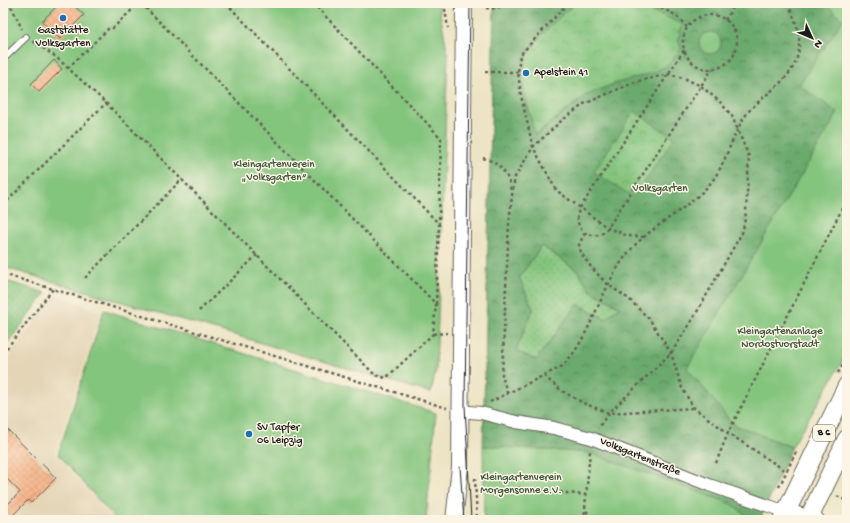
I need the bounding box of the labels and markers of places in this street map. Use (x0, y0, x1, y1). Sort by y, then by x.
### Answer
marker: Gaststätte Volksgarten (58, 13, 68, 23)
place label: Gaststätte Volksgarten (35, 25, 91, 50)
place label: Apelstein 41 (534, 67, 588, 79)
marker: Apelstein 41 (521, 68, 531, 78)
place label: SV Tapfer 06 Leipzig (257, 421, 302, 447)
marker: SV Tapfer 06 Leipzig (244, 429, 254, 439)

